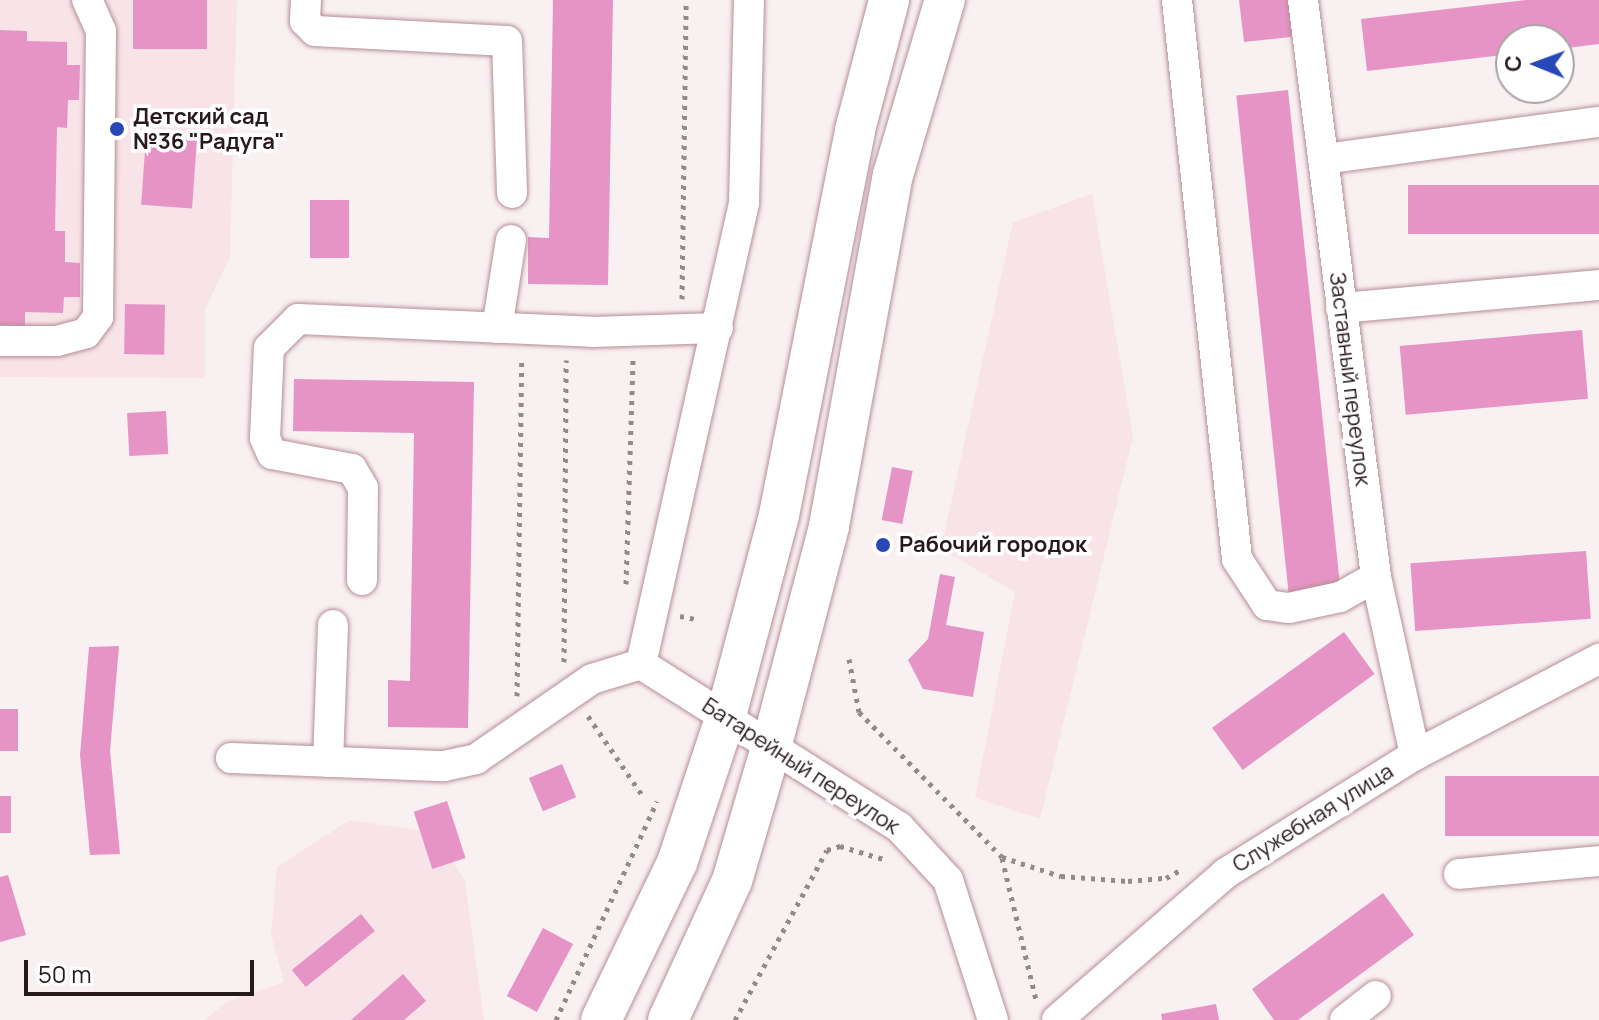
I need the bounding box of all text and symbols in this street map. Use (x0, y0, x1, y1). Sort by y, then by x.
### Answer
north arrow (1495, 24, 1575, 104)
text: С (1498, 55, 1528, 72)
place label: Детский сад №36 "Радуга" (133, 103, 285, 154)
marker: Детский сад №36 "Радуга" (108, 120, 126, 138)
street label: Заставный переулок (1324, 271, 1376, 487)
place label: Рабочий городок (899, 532, 1087, 558)
marker: Рабочий городок (874, 536, 892, 554)
street label: Батарейный переулок (697, 692, 905, 840)
street label: Служебная улица (1228, 758, 1398, 878)
scale bar (28, 944, 258, 994)
text: 50 m (38, 957, 92, 990)

